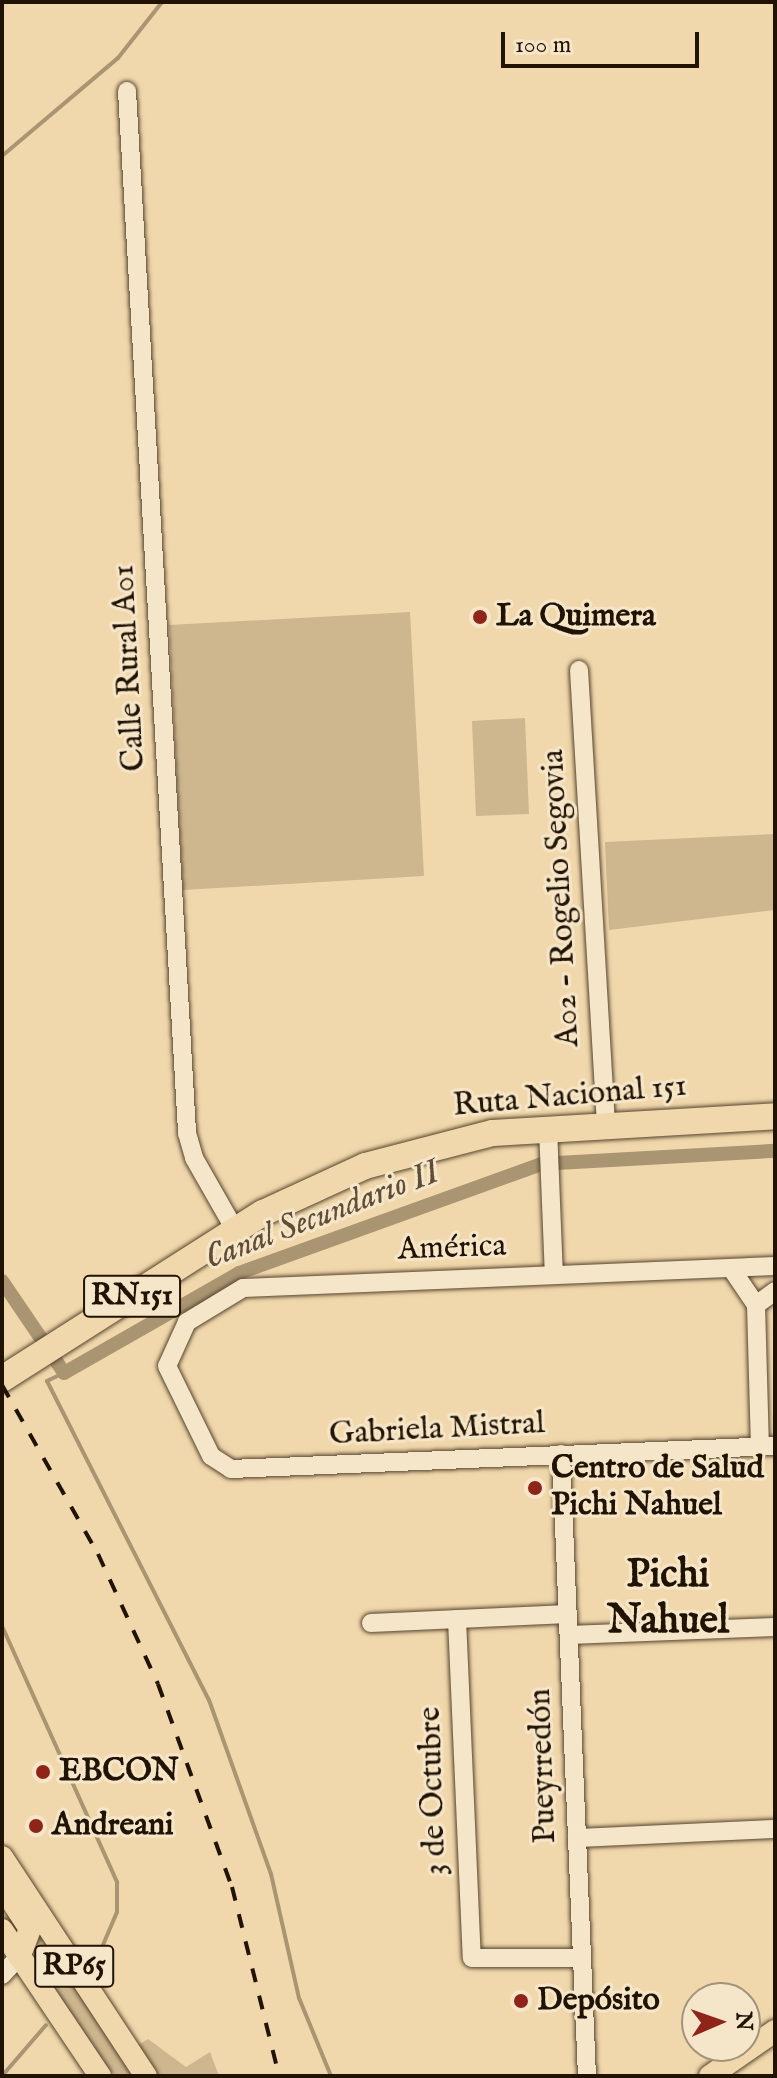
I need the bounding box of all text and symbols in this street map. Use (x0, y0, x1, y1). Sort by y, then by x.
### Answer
scale bar (505, 16, 703, 66)
text: 100 m (515, 30, 571, 61)
street label: Calle Rural A01 (105, 564, 155, 772)
place label: La Quimera (496, 598, 656, 636)
marker: La Quimera (471, 608, 489, 626)
street label: A02 - Rogelio Segovia (535, 748, 589, 1048)
street label: Ruta Nacional 151 (452, 1068, 688, 1126)
water label: Canal Secundario II (199, 1152, 445, 1278)
street label: América (397, 1228, 507, 1270)
road number: RN151 (82, 1270, 182, 1322)
street label: Gabriela Mistral (328, 1405, 546, 1455)
place label: Centro de Salud Pichi Nahuel (551, 1451, 764, 1526)
marker: Centro de Salud Pichi Nahuel (526, 1479, 544, 1497)
district label: Pichi Nahuel (607, 1552, 729, 1646)
street label: Pueyrredón (522, 1688, 566, 1844)
street label: 3 de Octubre (412, 1706, 456, 1876)
place label: EBCON (59, 1753, 179, 1791)
marker: EBCON (34, 1763, 52, 1781)
place label: Andreani (52, 1807, 174, 1845)
marker: Andreani (27, 1817, 45, 1835)
road number: RP65 (34, 1940, 114, 1992)
place label: Depósito (537, 1982, 660, 2020)
north arrow (681, 1982, 761, 2062)
marker: Depósito (512, 1992, 530, 2010)
text: N (729, 2011, 757, 2031)

